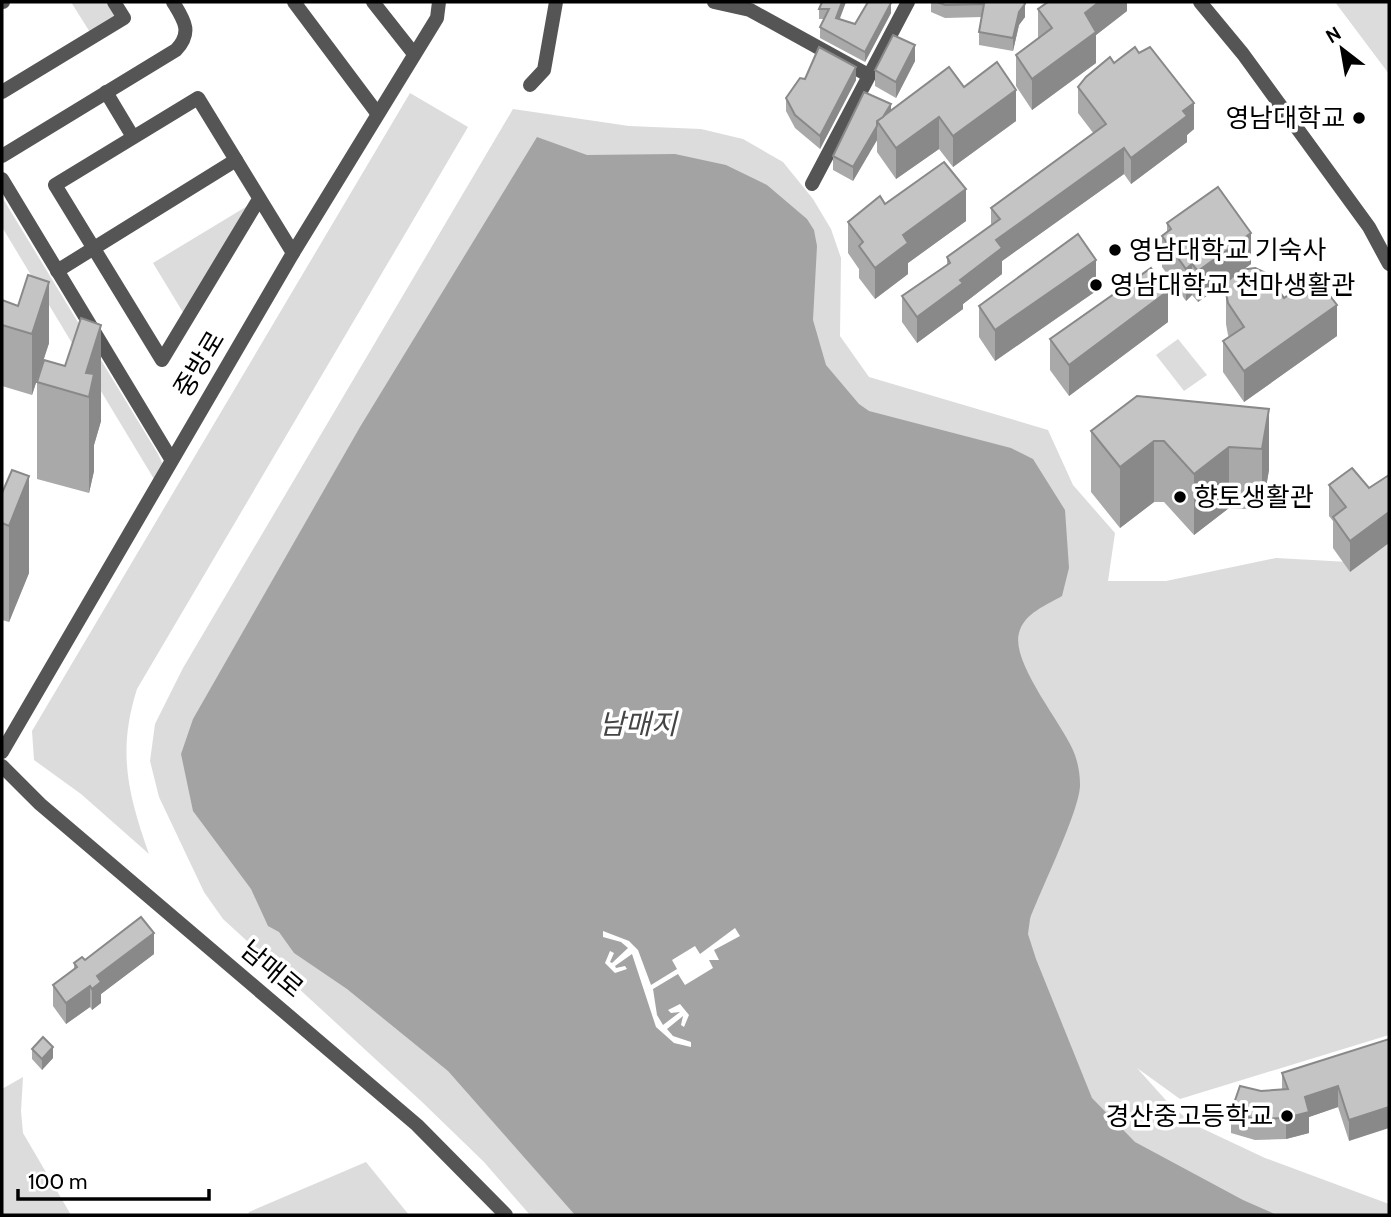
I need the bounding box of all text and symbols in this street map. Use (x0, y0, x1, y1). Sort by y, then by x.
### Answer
north arrow (1307, 14, 1377, 84)
text: N (1322, 22, 1345, 48)
place label: 영남대학교 (1225, 102, 1345, 134)
marker: 영남대학교 (1351, 110, 1367, 126)
place label: 영남대학교 기숙사 (1129, 234, 1326, 266)
marker: 영남대학교 기숙사 (1107, 242, 1123, 258)
place label: 영남대학교 천마생활관 (1110, 269, 1355, 301)
marker: 영남대학교 천마생활관 (1088, 277, 1104, 293)
street label: 중방로 (167, 325, 231, 403)
place label: 향토생활관 (1194, 481, 1314, 513)
marker: 향토생활관 (1172, 489, 1188, 505)
water label: 남매지 (599, 707, 679, 741)
street label: 남매로 (234, 934, 310, 1004)
place label: 경산중고등학교 (1106, 1100, 1273, 1132)
marker: 경산중고등학교 (1279, 1108, 1295, 1124)
scale bar (18, 1158, 208, 1202)
text: 100 m (28, 1169, 87, 1194)

